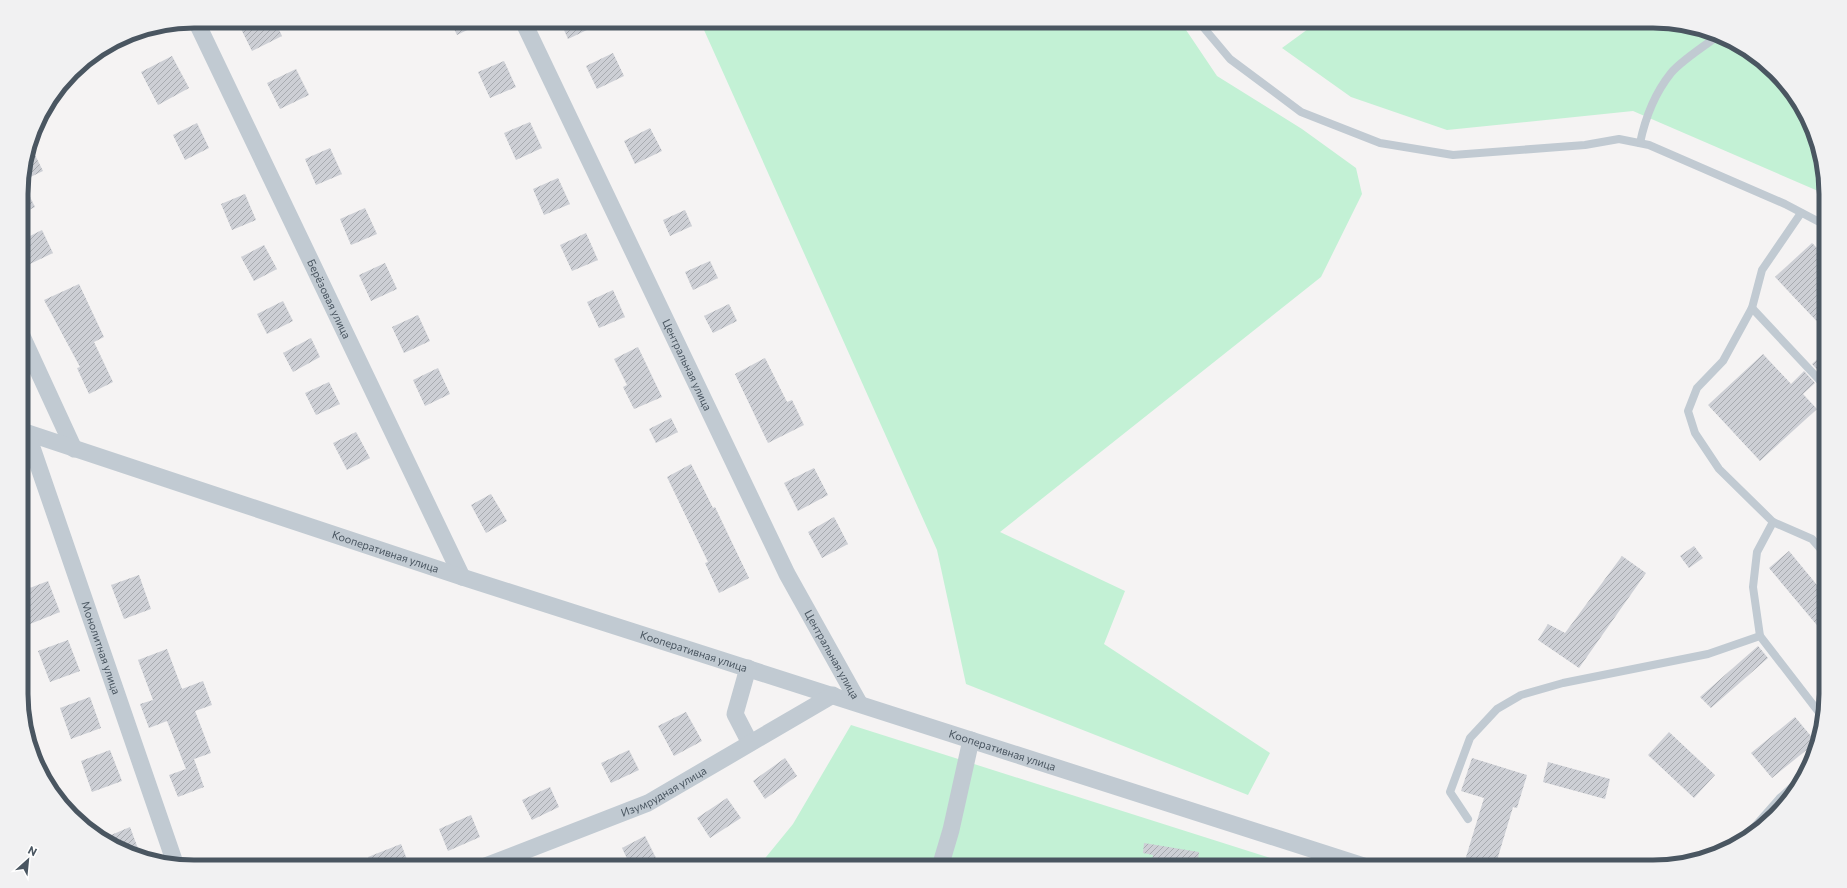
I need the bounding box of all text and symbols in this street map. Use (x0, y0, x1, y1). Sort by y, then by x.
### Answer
street label: Берёзовая улица (305, 257, 354, 340)
street label: Центральная улица (660, 317, 715, 412)
street label: Кооперативная улица (331, 527, 441, 575)
street label: Монолитная улица (79, 599, 123, 696)
street label: Центральная улица (802, 608, 862, 701)
street label: Кооперативная улица (639, 628, 749, 674)
street label: Кооперативная улица (947, 726, 1058, 773)
street label: Изумрудная улица (619, 763, 709, 819)
north arrow (8, 840, 48, 880)
text: N (26, 843, 39, 858)

